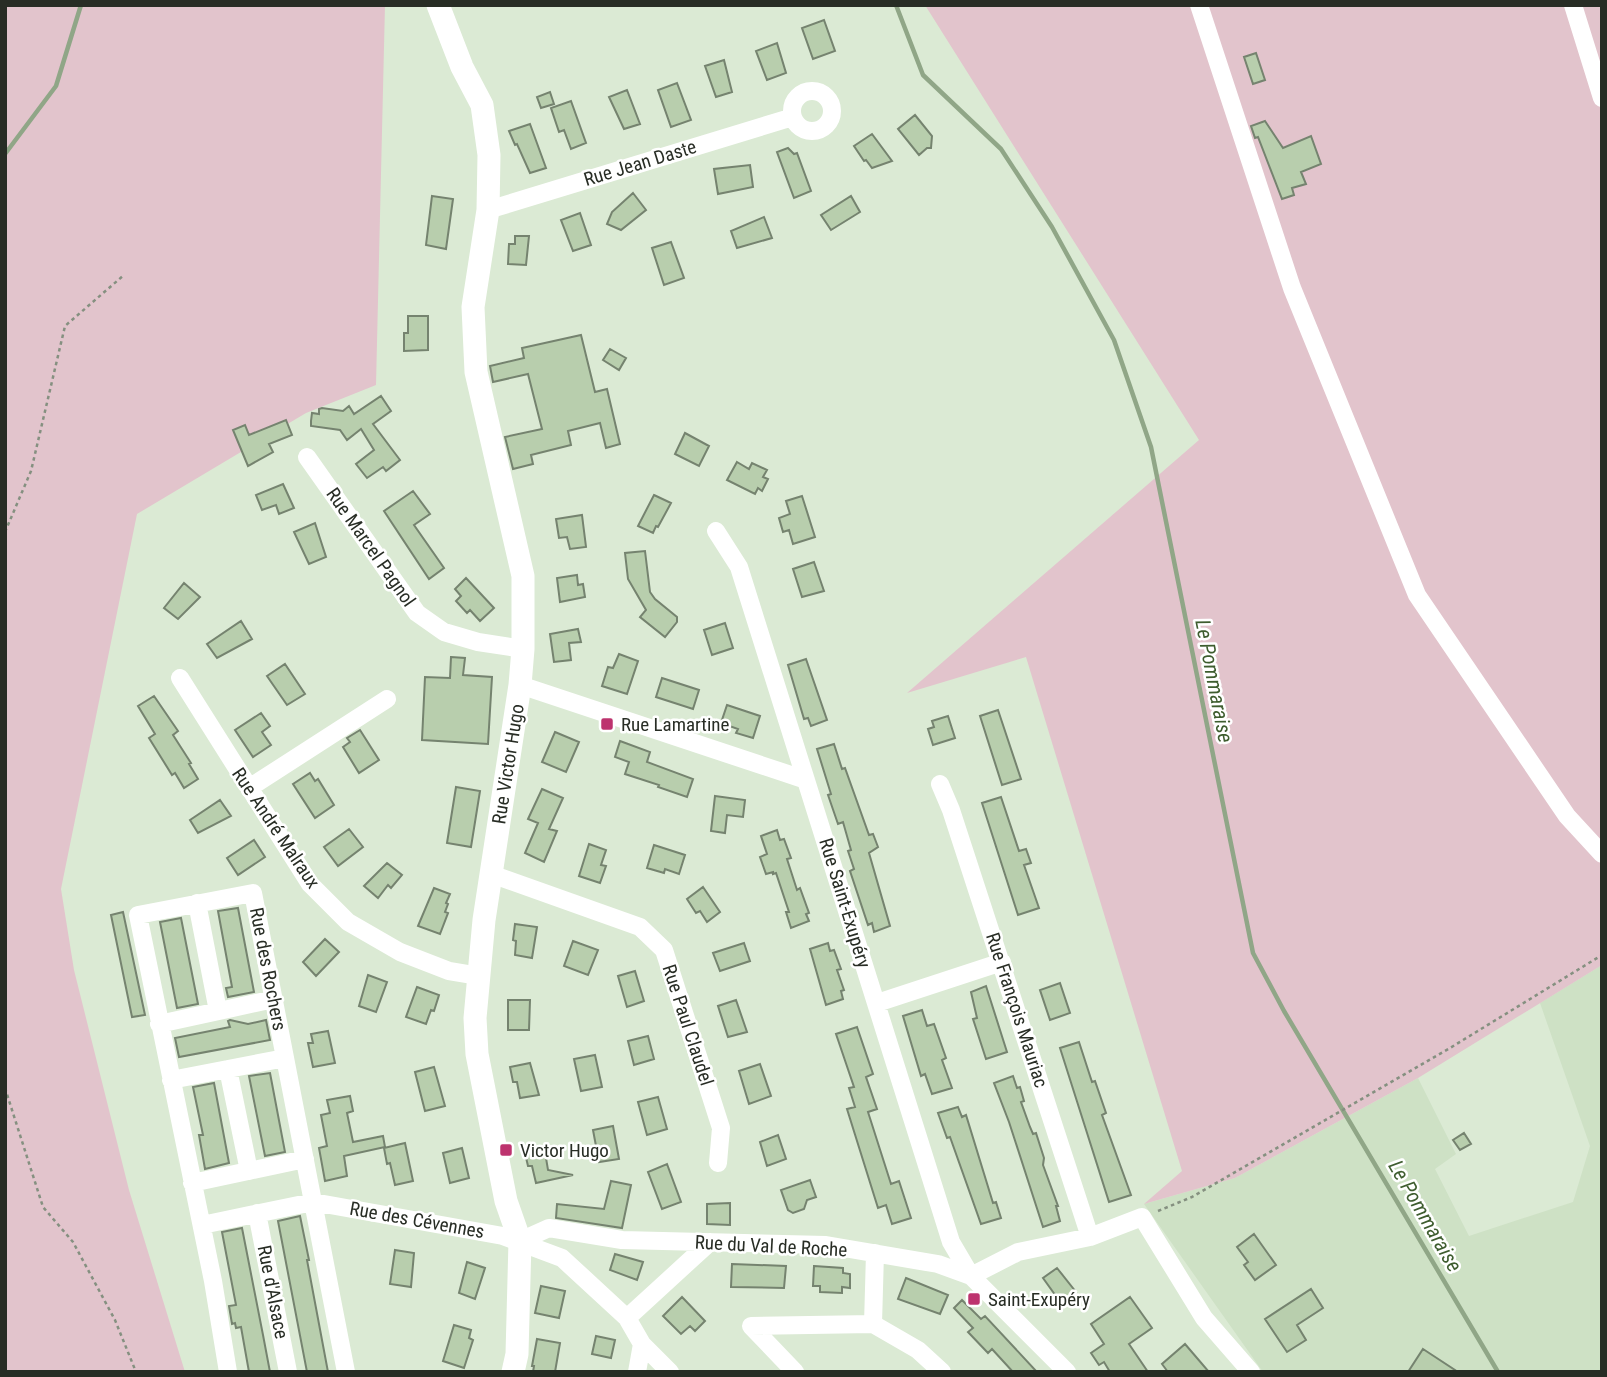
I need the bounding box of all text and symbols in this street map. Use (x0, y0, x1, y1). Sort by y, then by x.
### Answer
street label: Rue Jean Daste (581, 135, 699, 191)
street label: Rue Marcel Pagnol (321, 483, 421, 611)
water label: Le Pommaraise (1190, 617, 1238, 745)
street label: Rue Victor Hugo (487, 702, 529, 826)
place label: Rue Lamartine (621, 713, 730, 736)
marker: Rue Lamartine (599, 716, 615, 732)
street label: Rue André Malraux (227, 763, 325, 893)
street label: Rue Saint-Exupéry (814, 835, 876, 971)
street label: Rue des Rochers (245, 906, 291, 1032)
street label: Rue François Mauriac (981, 930, 1053, 1091)
street label: Rue Paul Claudel (658, 961, 718, 1089)
place label: Victor Hugo (520, 1139, 609, 1162)
marker: Victor Hugo (498, 1142, 514, 1158)
water label: Le Pommaraise (1383, 1156, 1467, 1276)
street label: Rue des Cévennes (348, 1197, 486, 1243)
street label: Rue du Val de Roche (694, 1231, 848, 1261)
street label: Rue d'Alsace (253, 1243, 293, 1341)
place label: Saint-Exupéry (988, 1288, 1090, 1311)
marker: Saint-Exupéry (966, 1291, 982, 1307)

